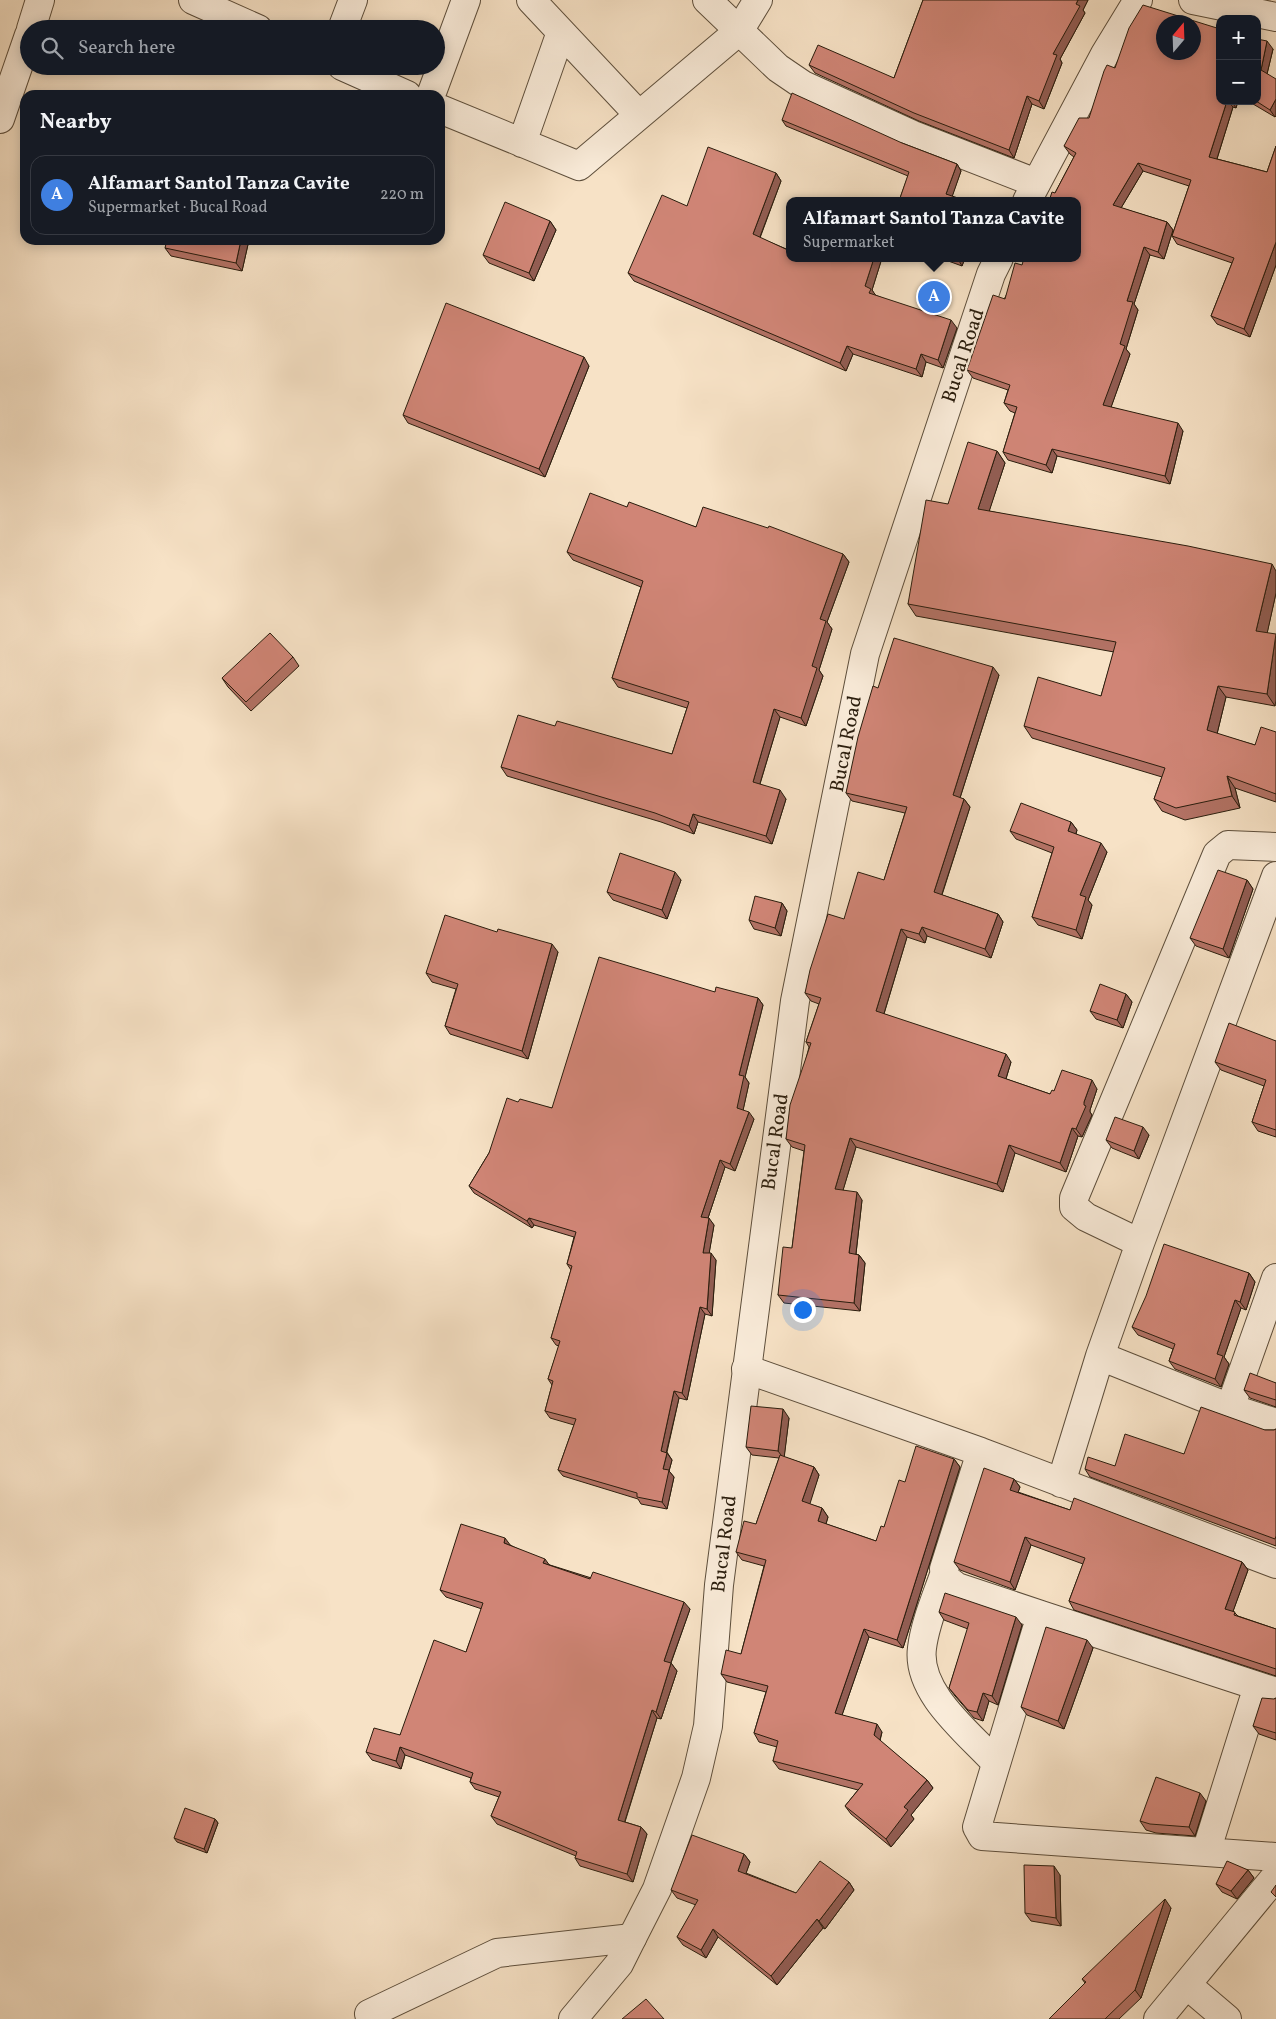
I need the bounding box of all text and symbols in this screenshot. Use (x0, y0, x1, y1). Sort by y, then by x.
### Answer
north arrow (1156, 15, 1201, 60)
map controls (1216, 15, 1261, 105)
button: + (1216, 15, 1261, 60)
search box (20, 20, 445, 75)
icon: search (38, 34, 66, 62)
text: Search here (78, 35, 175, 61)
button: − (1216, 60, 1261, 105)
text: Nearby (40, 108, 111, 137)
text: Alfamart Santol Tanza Cavite (88, 171, 350, 197)
text: A (51, 184, 63, 206)
text: 220 m (380, 184, 424, 206)
text: Supermarket · Bucal Road (88, 197, 268, 219)
popup (786, 197, 1081, 262)
text: Alfamart Santol Tanza Cavite (803, 206, 1064, 232)
text: Supermarket (803, 232, 895, 254)
pin: A (918, 278, 950, 316)
street label: Bucal Road (936, 305, 992, 407)
street label: Bucal Road (824, 693, 870, 795)
street label: Bucal Road (755, 1092, 797, 1192)
your location (790, 1297, 816, 1323)
street label: Bucal Road (705, 1494, 745, 1594)

